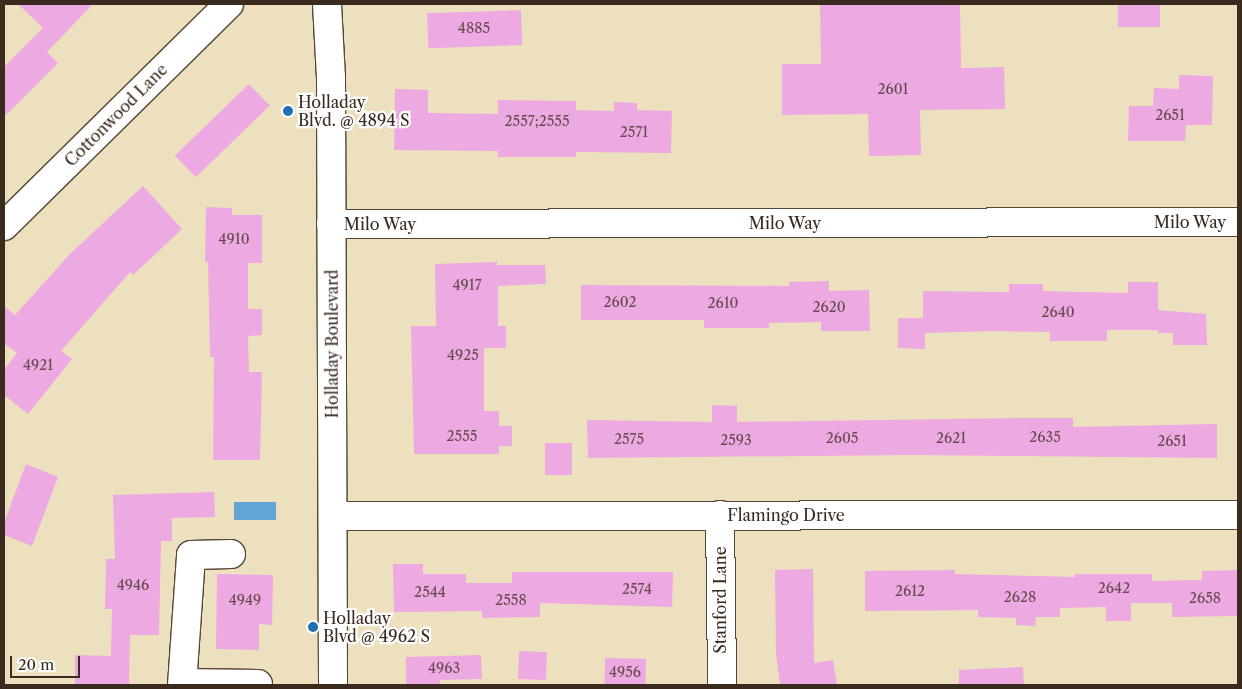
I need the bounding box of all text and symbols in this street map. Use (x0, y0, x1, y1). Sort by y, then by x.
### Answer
house number: 4885 (458, 20, 490, 36)
street label: Cottonwood Lane (61, 60, 171, 170)
house number: 2601 (877, 81, 909, 97)
place label: Holladay Blvd. @ 4894 S (298, 92, 409, 130)
marker: Holladay Blvd. @ 4894 S (282, 105, 294, 117)
house number: 2651 (1155, 107, 1185, 123)
house number: 2557;2555 (505, 113, 569, 129)
house number: 2571 (620, 124, 648, 140)
street label: Milo Way (1154, 212, 1226, 232)
street label: Milo Way (749, 213, 821, 233)
street label: Milo Way (344, 214, 416, 234)
house number: 4910 (218, 231, 250, 247)
street label: Holladay Boulevard (322, 269, 342, 419)
house number: 4917 (452, 277, 482, 293)
house number: 2602 (603, 294, 637, 310)
house number: 2610 (707, 295, 739, 311)
house number: 2620 (812, 299, 846, 315)
house number: 2640 (1041, 304, 1075, 320)
house number: 4925 (447, 347, 479, 363)
house number: 4921 (23, 357, 53, 373)
house number: 2555 (447, 428, 477, 444)
house number: 2635 (1029, 429, 1061, 445)
house number: 2605 (826, 430, 858, 446)
house number: 2621 (936, 430, 966, 446)
house number: 2575 (614, 431, 644, 447)
house number: 2593 (720, 432, 752, 448)
house number: 2651 (1157, 433, 1187, 449)
street label: Flamingo Drive (727, 505, 845, 525)
street label: Stanford Lane (710, 546, 730, 654)
house number: 4946 (117, 577, 149, 593)
house number: 2642 (1098, 580, 1130, 596)
house number: 2574 (622, 581, 652, 597)
house number: 2612 (895, 583, 925, 599)
house number: 2544 (414, 584, 446, 600)
house number: 2628 (1004, 589, 1036, 605)
house number: 2658 (1189, 590, 1221, 606)
house number: 4949 (229, 592, 261, 608)
house number: 2558 (495, 592, 527, 608)
place label: Holladay Blvd @ 4962 S (323, 608, 430, 646)
marker: Holladay Blvd @ 4962 S (307, 621, 319, 633)
scale bar (12, 646, 82, 678)
text: 20 m (18, 655, 54, 674)
house number: 4963 (428, 660, 460, 676)
house number: 4956 (609, 664, 641, 680)

